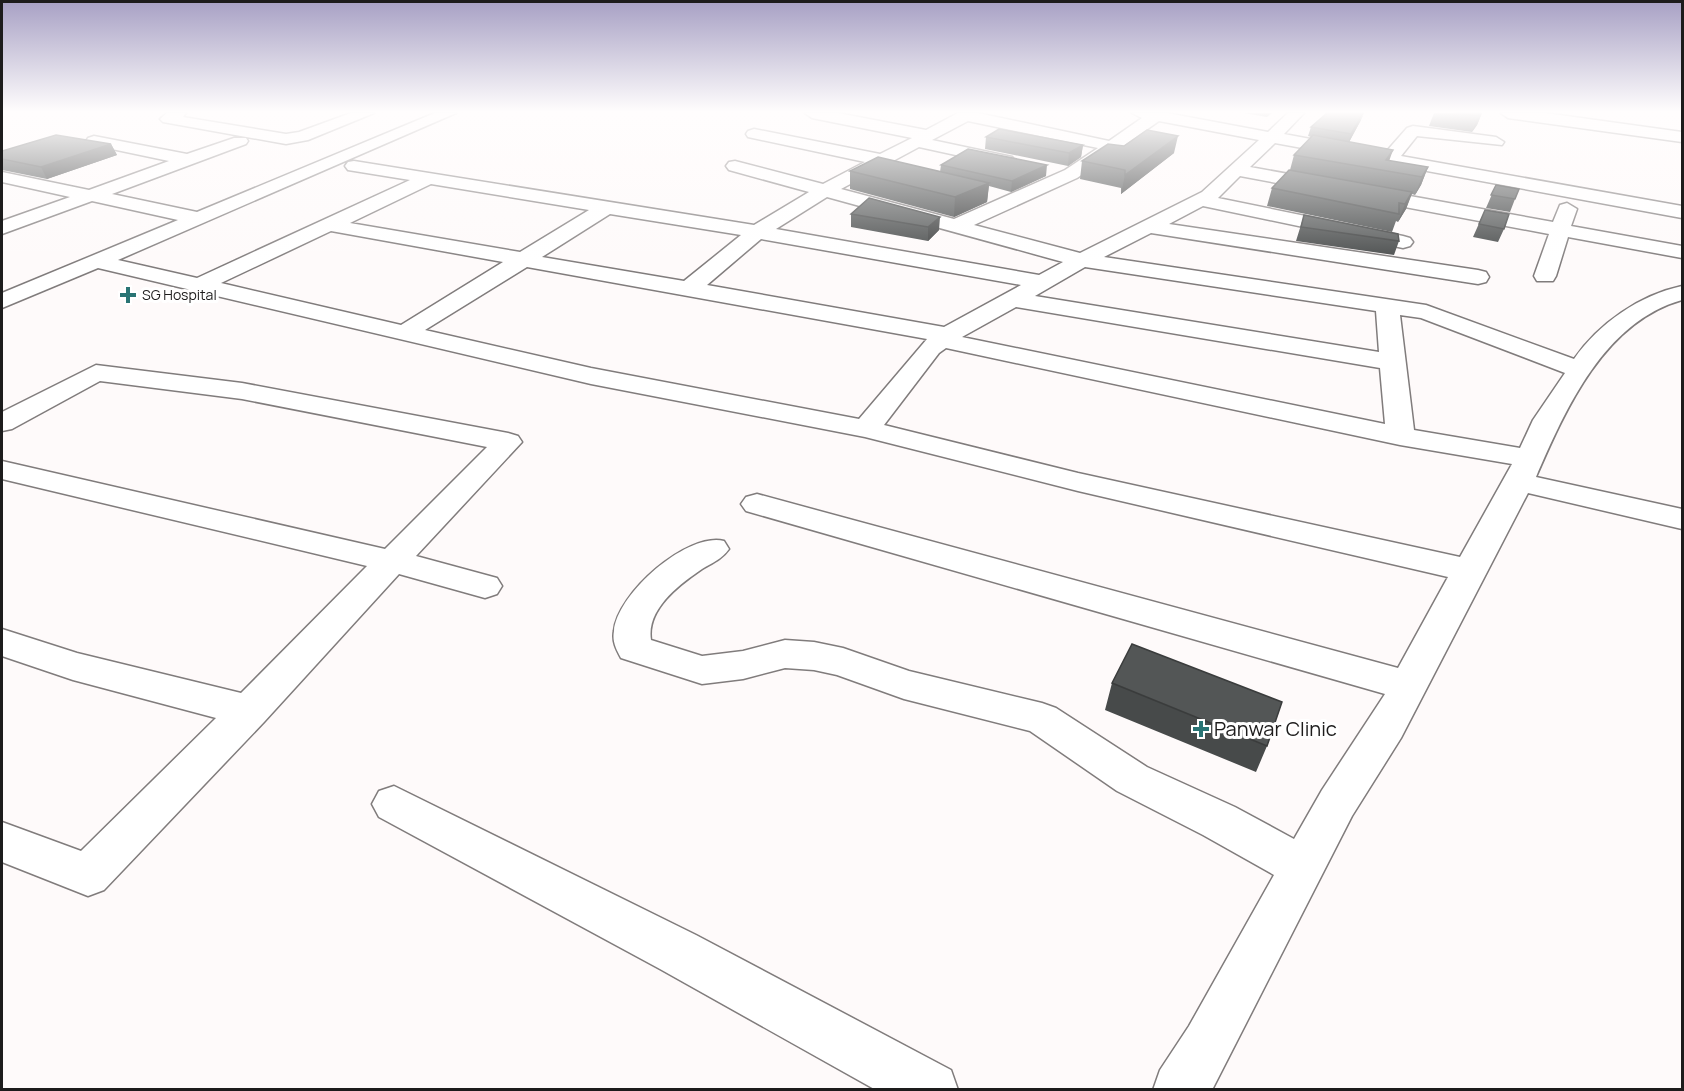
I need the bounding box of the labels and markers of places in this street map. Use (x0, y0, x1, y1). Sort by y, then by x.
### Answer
place label: SG Hospital (142, 285, 217, 304)
marker: SG Hospital (119, 286, 137, 304)
place label: Panwar Clinic (1214, 715, 1337, 742)
marker: Panwar Clinic (1192, 720, 1210, 738)

